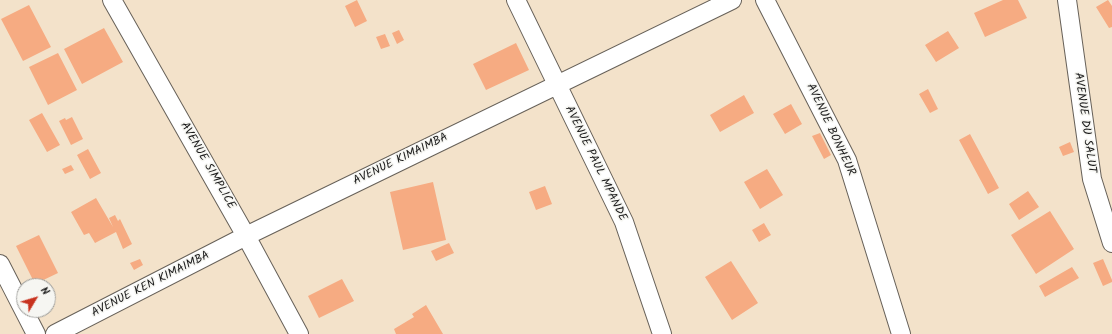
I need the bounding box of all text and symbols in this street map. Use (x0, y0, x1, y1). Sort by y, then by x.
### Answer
street label: AVENUE DU SALUT (1070, 72, 1098, 174)
street label: AVENUE BONHEUR (802, 82, 858, 178)
street label: AVENUE PAUL MPANDE (561, 104, 629, 224)
street label: AVENUE SIMPLICE (176, 120, 238, 212)
street label: AVENUE KIMAIMBA (351, 131, 451, 189)
street label: AVENUE KEN KIMAIMBA (90, 249, 212, 321)
north arrow (16, 278, 56, 318)
text: N (35, 283, 54, 300)

